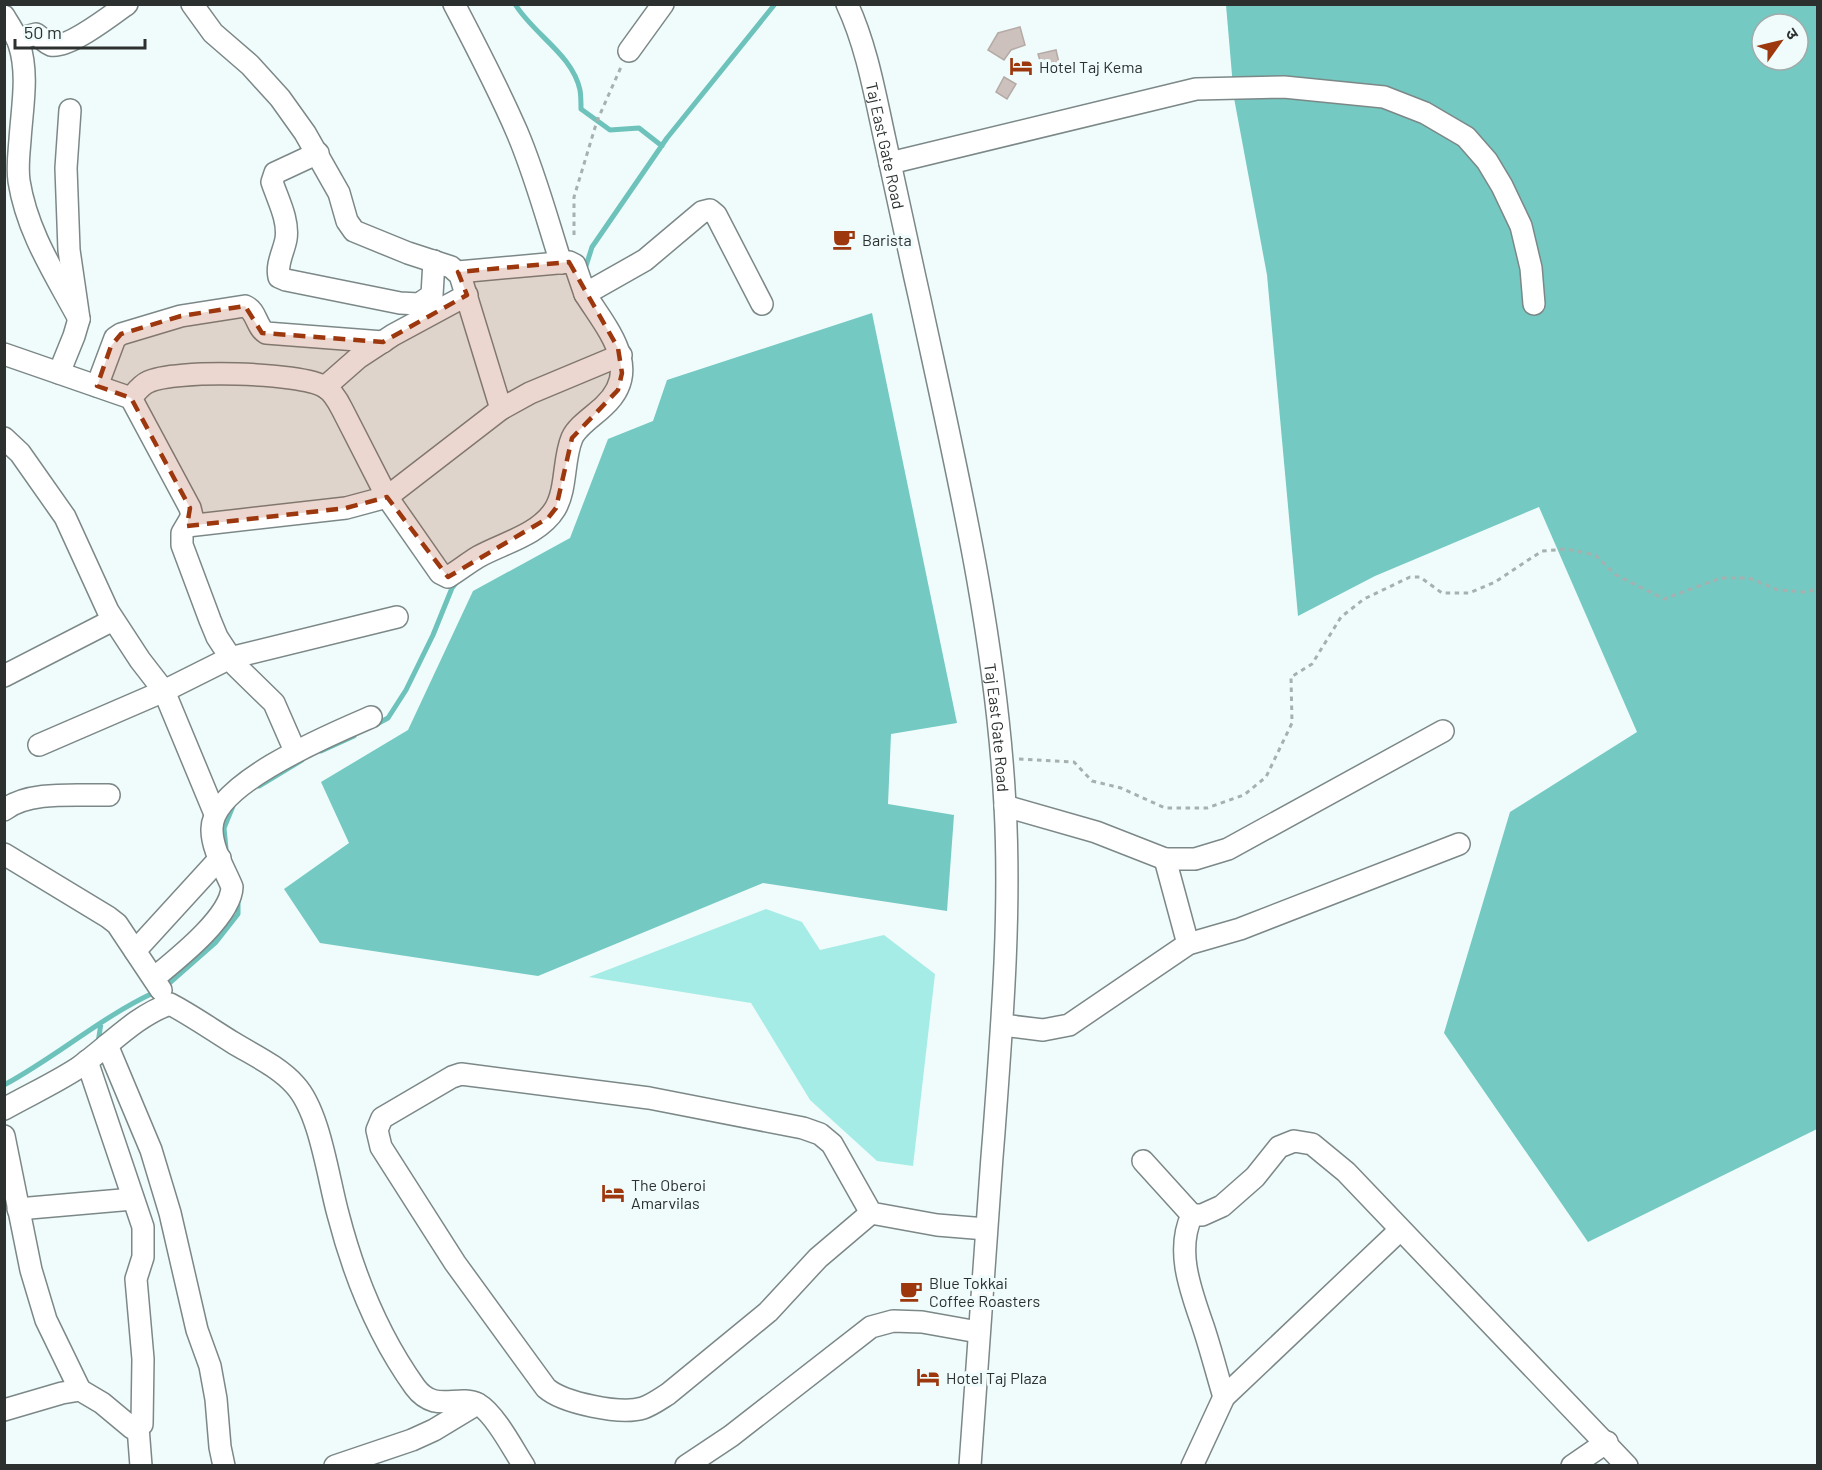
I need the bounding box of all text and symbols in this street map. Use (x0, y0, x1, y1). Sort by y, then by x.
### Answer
scale bar (15, 12, 146, 50)
north arrow (1750, 12, 1810, 72)
text: 50 m (24, 21, 62, 43)
text: उ (1782, 24, 1804, 43)
hotel icon: Hotel Taj Kema (1008, 53, 1034, 79)
place label: Hotel Taj Kema (1039, 57, 1143, 76)
street label: Taj East Gate Road (863, 80, 909, 211)
cafe icon: Barista (831, 226, 857, 252)
place label: Barista (862, 230, 912, 249)
street label: Taj East Gate Road (982, 662, 1014, 792)
place label: The Oberoi Amarvilas (631, 1175, 706, 1212)
hotel icon: The Oberoi Amarvilas (600, 1180, 626, 1206)
place label: Blue Tokkai Coffee Roasters (929, 1273, 1040, 1310)
cafe icon: Blue Tokkai Coffee Roasters (898, 1278, 924, 1304)
hotel icon: Hotel Taj Plaza (915, 1364, 941, 1390)
place label: Hotel Taj Plaza (946, 1368, 1047, 1387)

